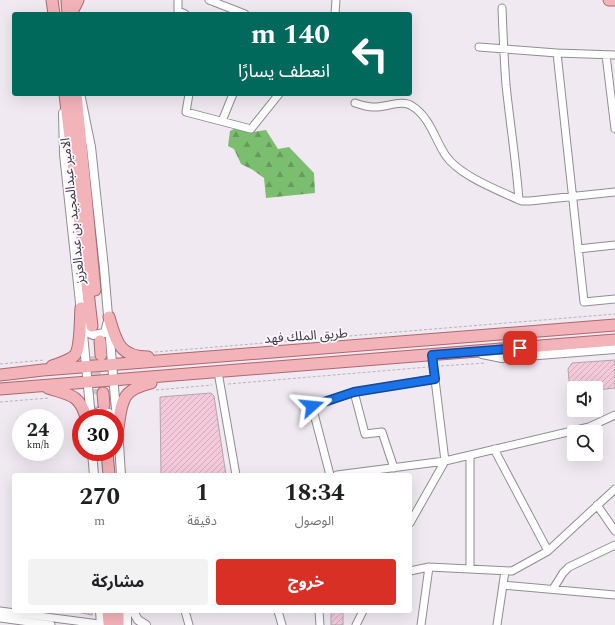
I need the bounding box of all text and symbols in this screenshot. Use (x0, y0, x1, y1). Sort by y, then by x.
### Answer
text: 140 m (251, 13, 330, 56)
icon: left (344, 28, 396, 80)
text: انعطف يسارًا (238, 58, 330, 85)
street label: الامير عبدالمجيد بن عبدالعزيز (55, 137, 91, 286)
street label: طريق الملك فهد (264, 323, 349, 349)
pin (503, 331, 537, 365)
icon: arrive (509, 337, 531, 359)
map controls (567, 381, 603, 461)
button: sound (567, 381, 603, 417)
position arrow (291, 385, 333, 427)
speed limit sign: 30 (72, 409, 124, 461)
text: 24 (27, 415, 49, 445)
button: search (567, 425, 603, 461)
text: km/h (27, 437, 49, 453)
text: 1 (195, 475, 209, 511)
text: 18:34 (284, 475, 345, 511)
text: 270 (79, 479, 120, 515)
text: m (94, 511, 105, 531)
text: دقيقة (187, 511, 217, 531)
text: الوصول (295, 511, 334, 531)
button: مشاركة (28, 559, 208, 605)
button: خروج (216, 559, 396, 605)

